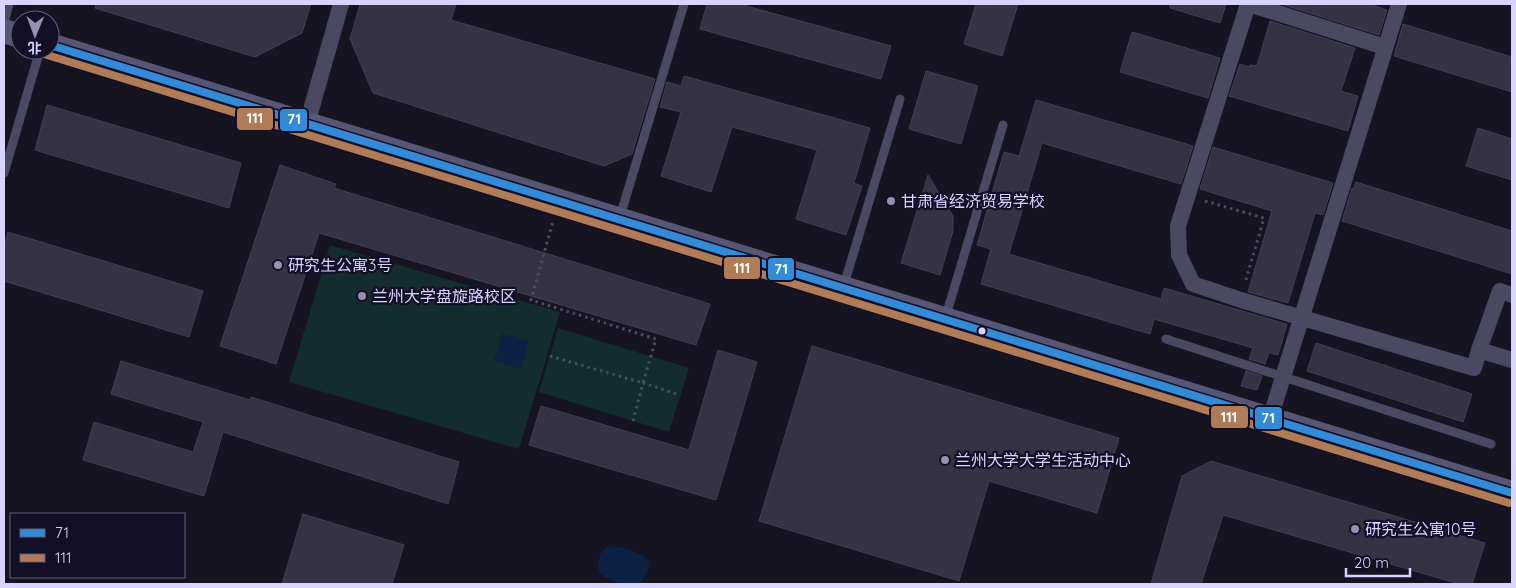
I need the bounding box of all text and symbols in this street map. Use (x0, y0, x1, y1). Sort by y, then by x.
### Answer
north arrow (10, 10, 60, 60)
text: 北 (28, 39, 42, 57)
line badge: 111 (236, 107, 274, 131)
line badge: 71 (279, 108, 308, 132)
text: 111 (247, 109, 263, 127)
text: 71 (287, 110, 301, 128)
place label: 甘肃省经济贸易学校 (901, 191, 1045, 211)
marker: 甘肃省经济贸易学校 (885, 195, 897, 207)
place label: 研究生公寓3号 (288, 255, 392, 275)
line badge: 111 (723, 256, 761, 280)
line badge: 71 (767, 257, 795, 281)
marker: 研究生公寓3号 (272, 259, 284, 271)
text: 111 (734, 259, 750, 277)
text: 71 (774, 260, 788, 278)
place label: 兰州大学盘旋路校区 (372, 286, 516, 306)
marker: 兰州大学盘旋路校区 (356, 290, 368, 302)
unlabelled marker (977, 326, 987, 336)
line badge: 111 (1210, 405, 1249, 429)
line badge: 71 (1254, 406, 1283, 430)
text: 111 (1221, 408, 1237, 426)
text: 71 (1261, 409, 1275, 427)
place label: 兰州大学大学生活动中心 (955, 450, 1131, 470)
marker: 兰州大学大学生活动中心 (939, 454, 951, 466)
legend (10, 513, 185, 578)
place label: 研究生公寓10号 (1365, 519, 1476, 539)
text: 71 (55, 523, 69, 542)
marker: 研究生公寓10号 (1349, 523, 1361, 535)
scale bar (1346, 546, 1410, 578)
text: 111 (55, 548, 72, 567)
text: 20 m (1354, 553, 1389, 572)

